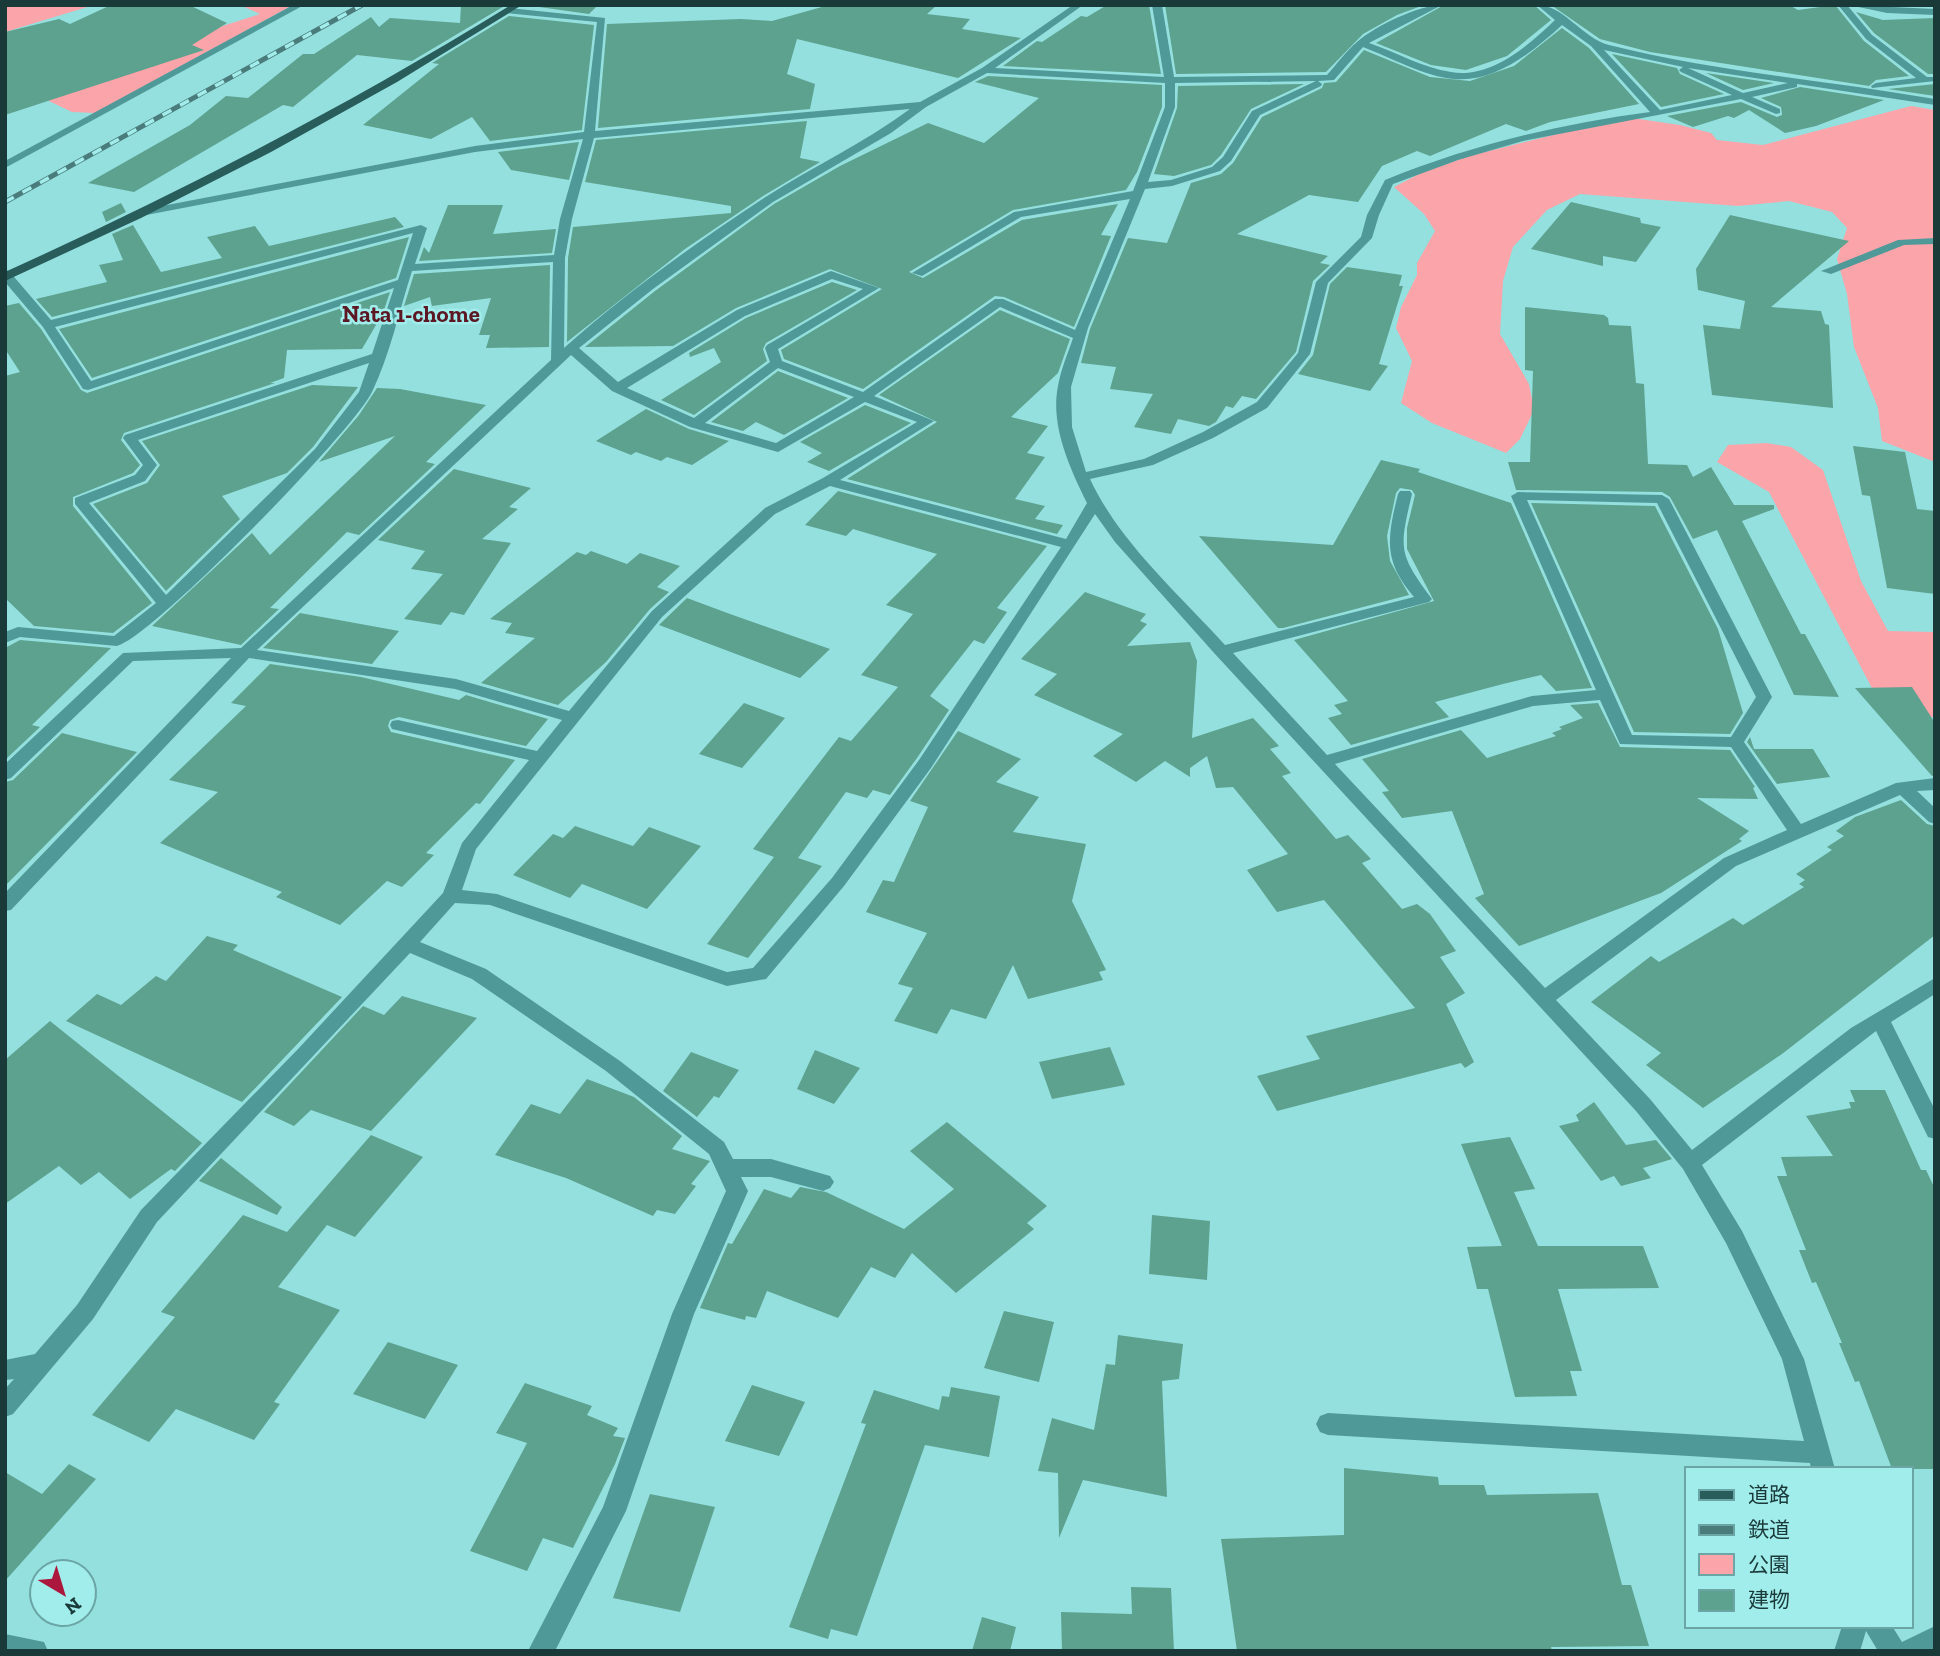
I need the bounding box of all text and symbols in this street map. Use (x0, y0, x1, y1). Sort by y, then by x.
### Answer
district label: Nata 1-chome (342, 300, 480, 328)
legend (1685, 1467, 1912, 1628)
text: 道路 (1748, 1482, 1790, 1507)
text: 鉄道 (1748, 1517, 1790, 1542)
text: 公園 (1748, 1552, 1790, 1577)
north arrow (28, 1558, 98, 1628)
text: 建物 (1748, 1587, 1790, 1612)
text: N (60, 1592, 86, 1620)

